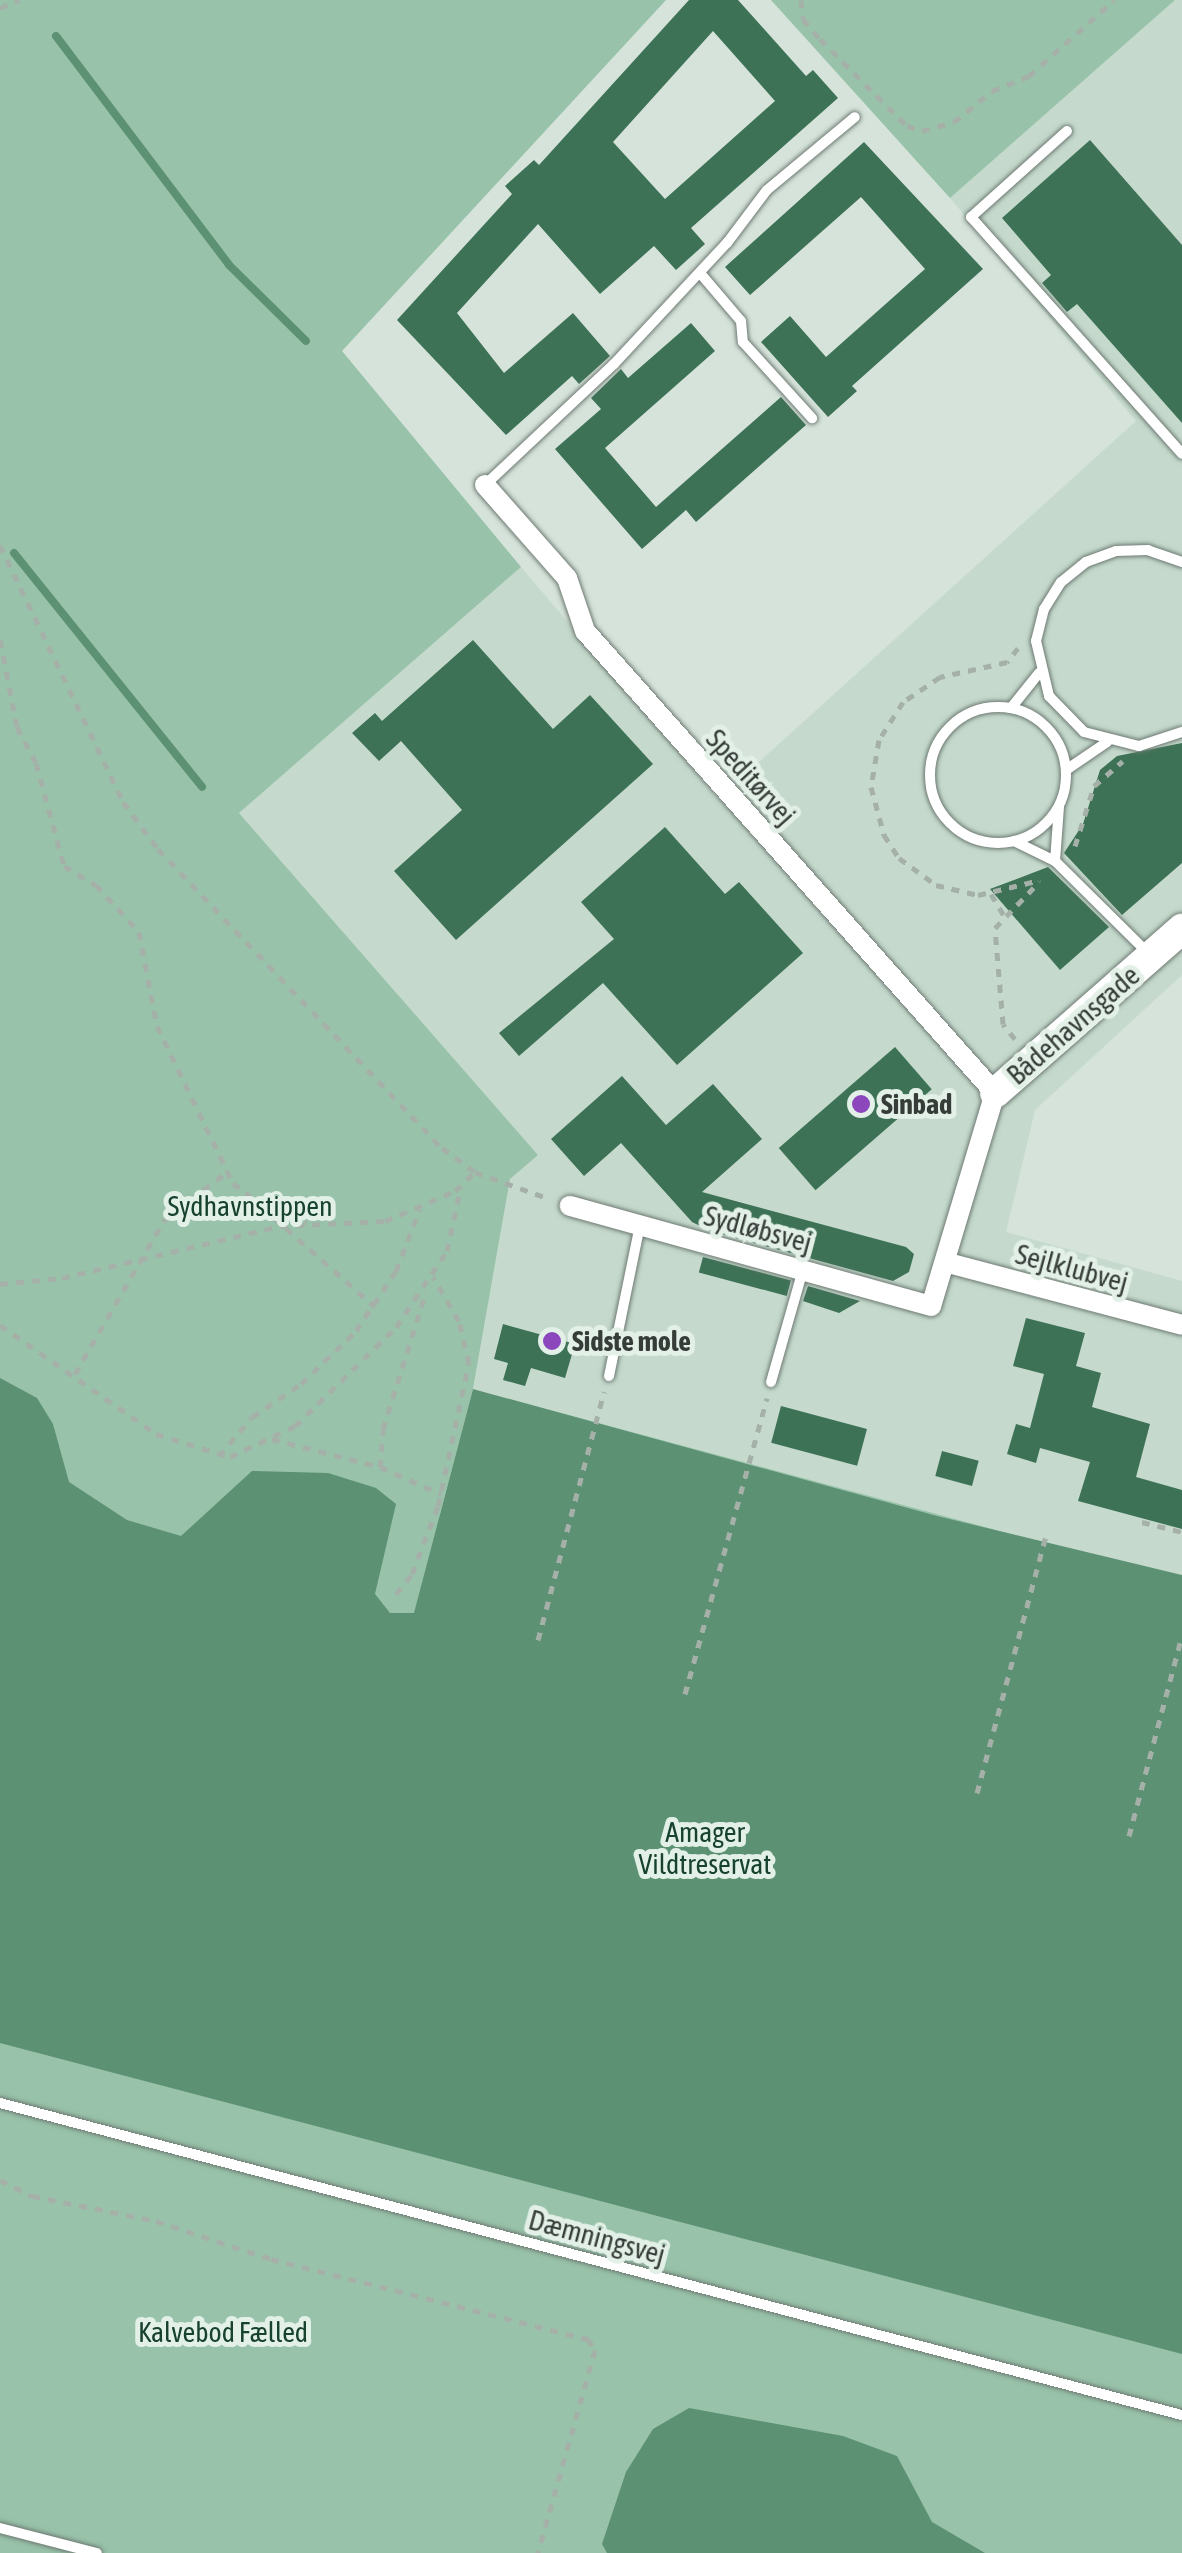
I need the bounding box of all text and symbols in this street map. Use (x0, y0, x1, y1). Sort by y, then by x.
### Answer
street label: Speditørvej (699, 722, 803, 832)
street label: Bådehavnsgade (1000, 958, 1146, 1092)
place label: Sinbad (881, 1087, 952, 1121)
marker: Sinbad (850, 1093, 872, 1115)
park label: Sydhavnstippen (168, 1189, 332, 1223)
street label: Sydløbsvej (701, 1199, 815, 1259)
street label: Sejlklubvej (1012, 1237, 1132, 1299)
place label: Sidste mole (572, 1324, 691, 1358)
marker: Sidste mole (541, 1330, 563, 1352)
park label: Amager Vildtreservat (639, 1815, 771, 1881)
street label: Dæmningsvej (525, 2203, 669, 2271)
park label: Kalvebod Fælled (138, 2315, 308, 2349)

